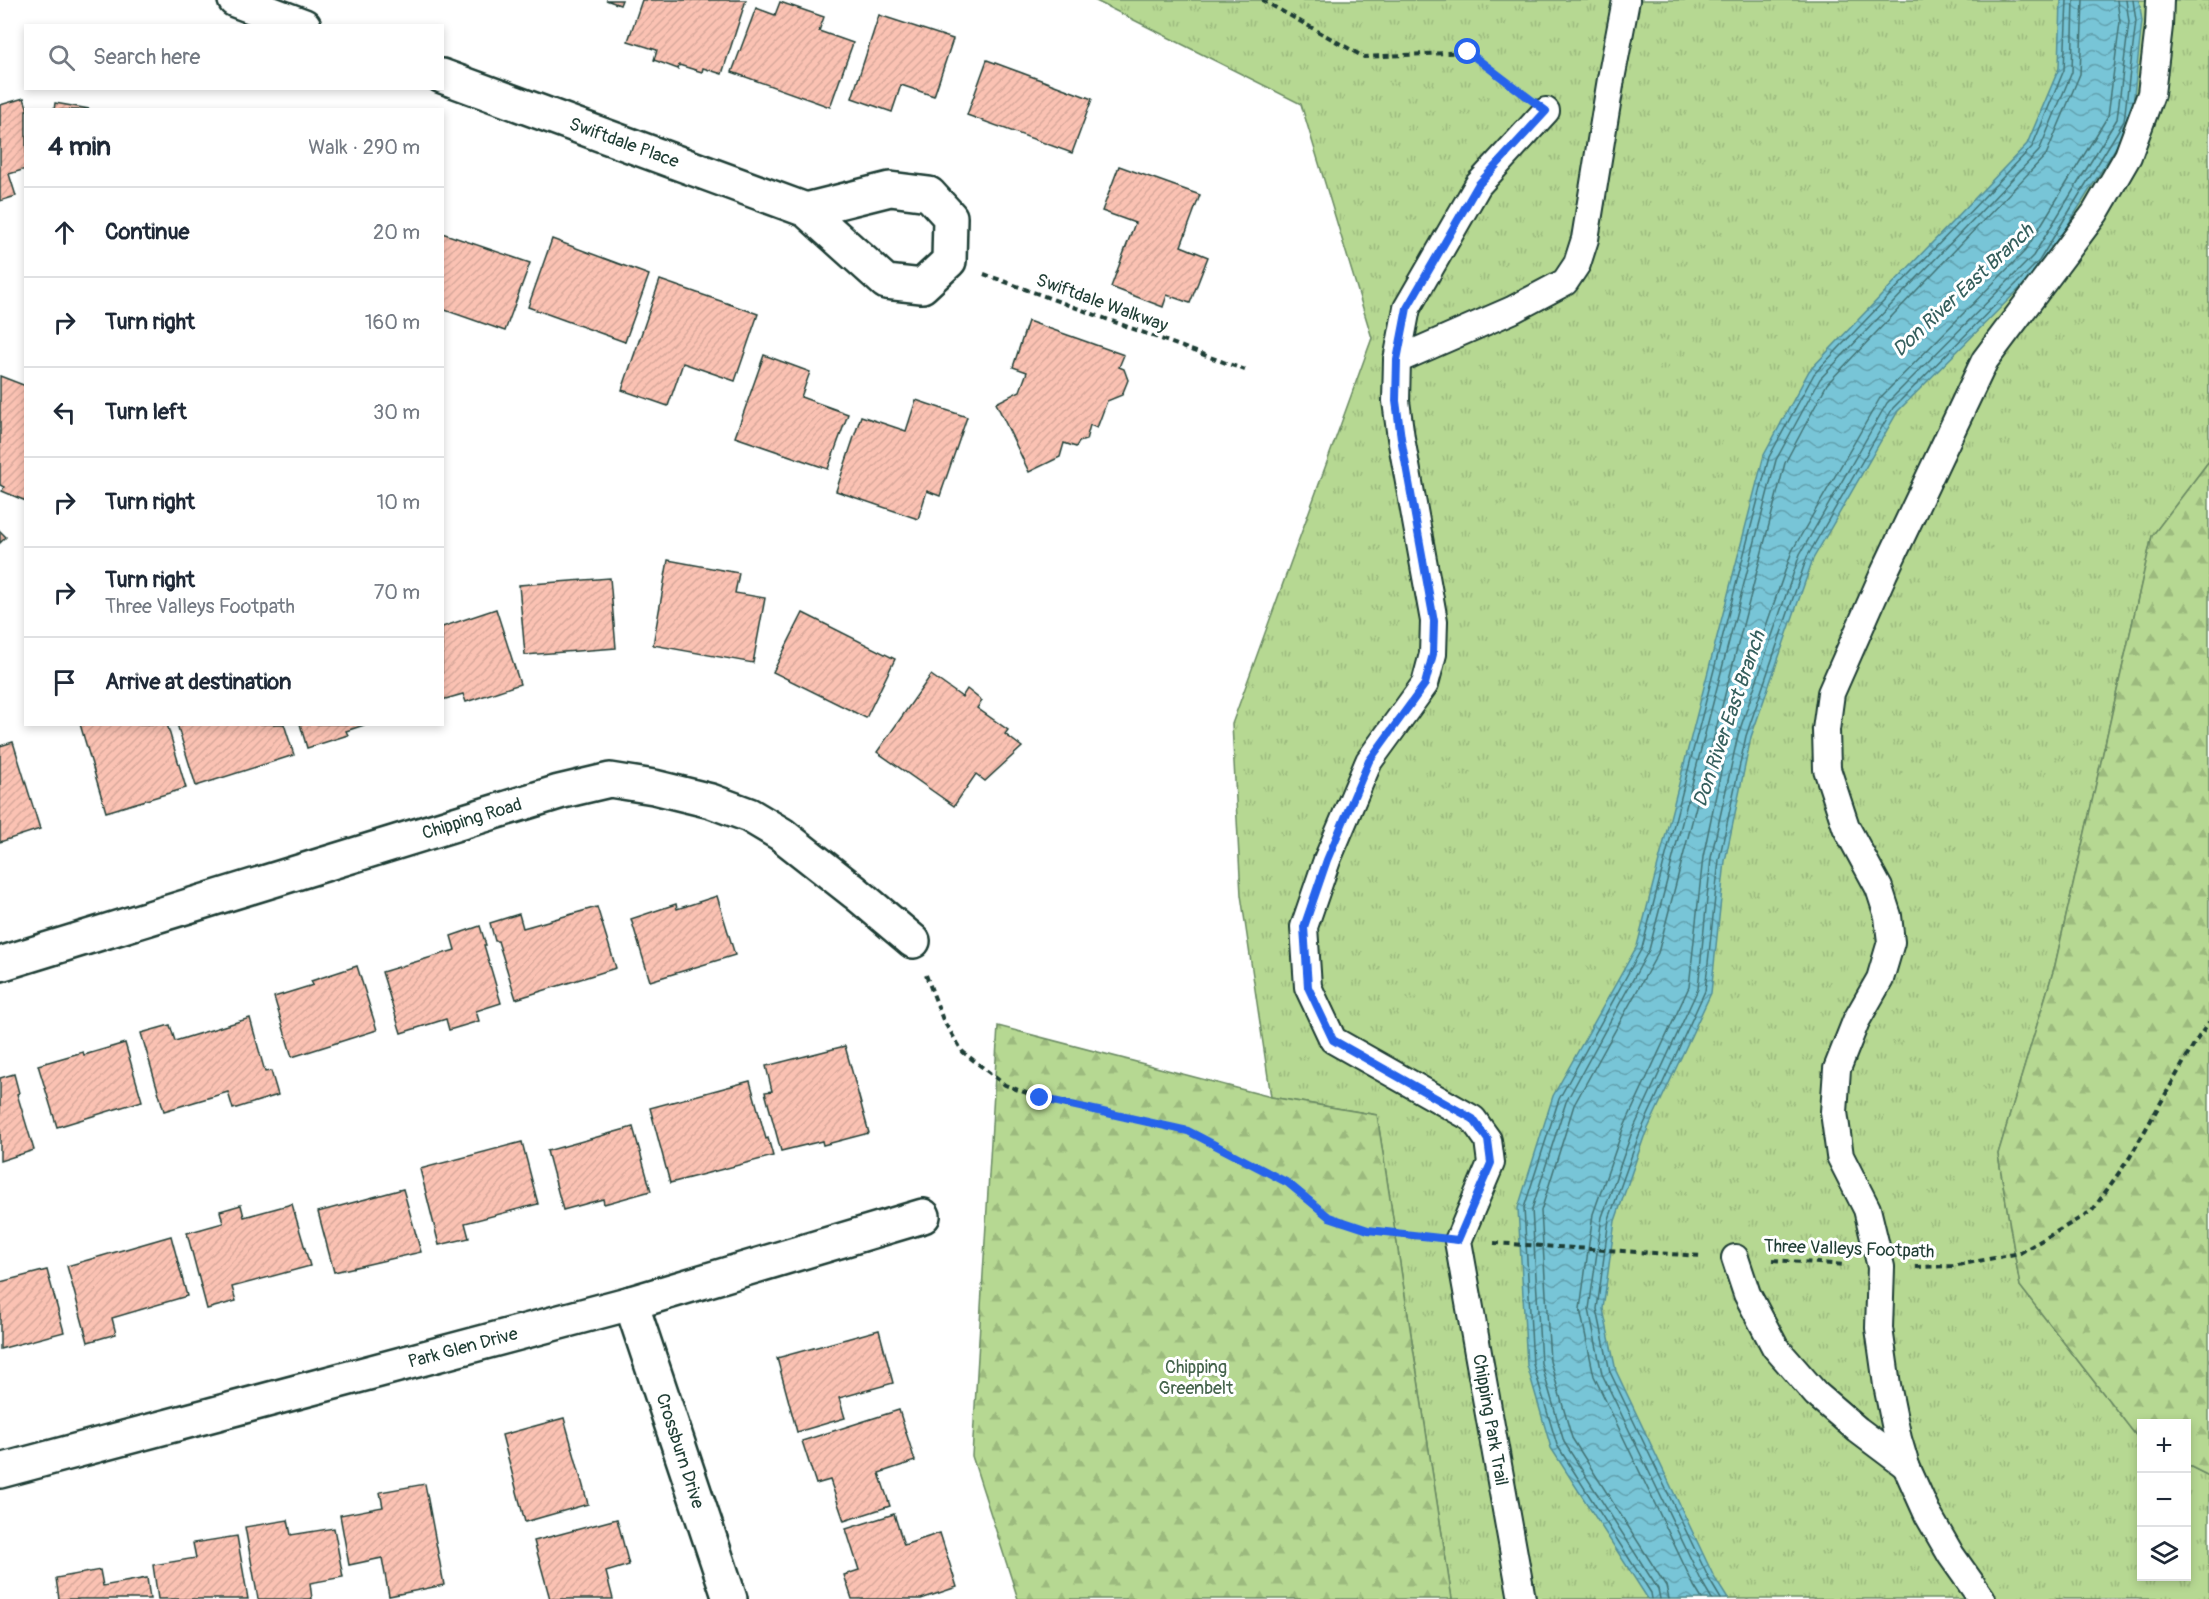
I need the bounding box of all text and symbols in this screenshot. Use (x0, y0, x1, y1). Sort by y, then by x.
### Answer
search box (24, 24, 444, 90)
route start (1454, 38, 1480, 64)
icon: search (45, 41, 78, 74)
text: Search here (93, 43, 200, 71)
street label: Swiftdale Place (566, 112, 682, 174)
text: 4 min (48, 131, 111, 163)
text: Walk · 290 m (308, 135, 420, 160)
icon: ahead (48, 216, 81, 249)
water label: Don River East Branch (1887, 217, 2040, 362)
text: Continue (105, 218, 189, 246)
text: 20 m (373, 220, 420, 245)
street label: Swiftdale Walkway (1033, 269, 1171, 338)
icon: right (48, 306, 81, 339)
text: Turn right (105, 308, 195, 336)
text: 160 m (365, 310, 420, 335)
icon: left (48, 396, 81, 429)
text: Turn left (105, 398, 187, 426)
text: 30 m (373, 400, 420, 425)
icon: right (48, 486, 81, 519)
text: Turn right (105, 488, 195, 516)
text: 10 m (376, 490, 420, 515)
text: Turn right (105, 566, 195, 594)
icon: right (48, 576, 81, 609)
text: 70 m (374, 580, 420, 605)
text: Three Valleys Footpath (105, 594, 295, 619)
water label: Don River East Branch (1687, 626, 1771, 810)
icon: arrive (48, 666, 81, 699)
text: Arrive at destination (105, 668, 291, 696)
street label: Chipping Road (419, 793, 525, 845)
route end (1026, 1084, 1052, 1110)
street label: Three Valleys Footpath (1763, 1235, 1935, 1263)
street label: Park Glen Drive (406, 1322, 520, 1374)
street label: Chipping Park Trail (1467, 1352, 1513, 1488)
park label: Chipping Greenbelt (1159, 1356, 1234, 1400)
street label: Crossburn Drive (651, 1390, 709, 1512)
map controls (2137, 1419, 2191, 1581)
button: + (2137, 1419, 2191, 1473)
button: − (2137, 1473, 2191, 1527)
button: layers (2137, 1527, 2191, 1581)

